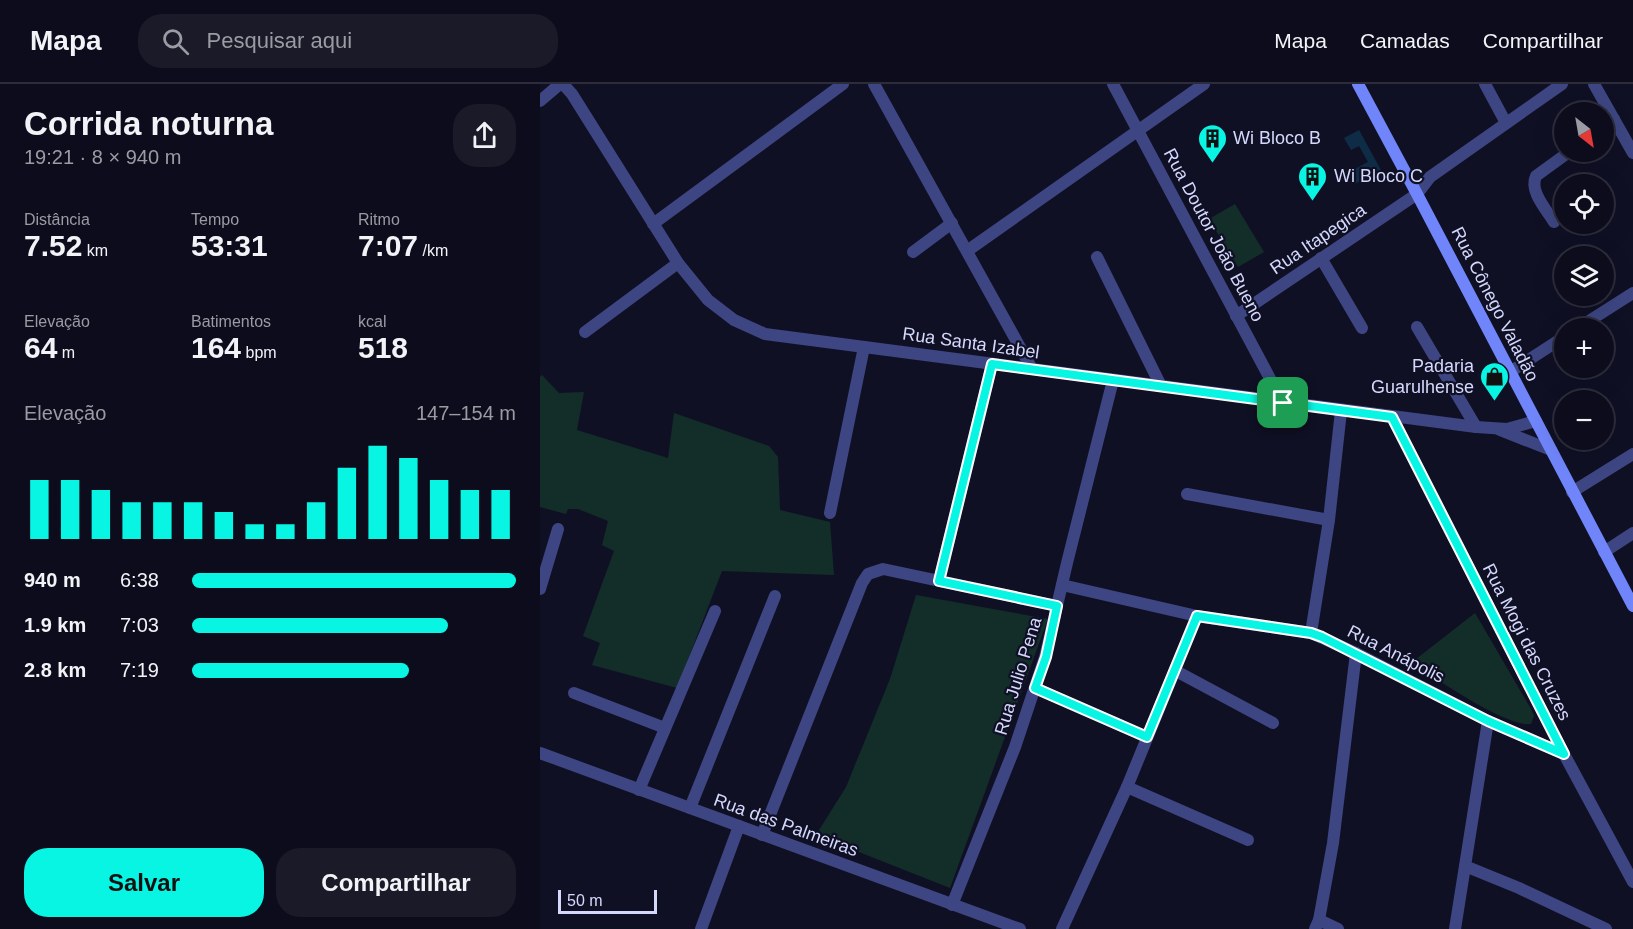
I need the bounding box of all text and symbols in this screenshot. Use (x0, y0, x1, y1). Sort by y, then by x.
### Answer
search box (138, 14, 558, 68)
text: Mapa (30, 25, 102, 56)
icon: search (159, 25, 192, 58)
text: Pesquisar aqui (207, 28, 352, 53)
text: Mapa (1274, 29, 1327, 52)
text: Camadas (1360, 29, 1450, 52)
text: Compartilhar (1483, 29, 1603, 52)
north arrow (1554, 102, 1614, 162)
map controls (1554, 102, 1614, 450)
button: share (453, 104, 516, 167)
text: Corrida noturna (24, 105, 273, 142)
building icon: Wi Bloco B (1196, 122, 1228, 164)
place label: Wi Bloco B (1233, 128, 1321, 148)
street label: Rua Doutor João Bueno (1160, 145, 1268, 325)
text: 19:21 · 8 × 940 m (24, 146, 181, 168)
building icon: Wi Bloco C (1297, 160, 1329, 202)
place label: Wi Bloco C (1334, 166, 1423, 186)
button: locate (1554, 174, 1614, 234)
street label: Rua Itapegica (1266, 199, 1370, 278)
text: Distância (24, 211, 90, 228)
text: Tempo (191, 211, 239, 228)
text: Ritmo (358, 211, 400, 228)
street label: Rua Cônego Valadão (1447, 223, 1543, 385)
text: 7.52 (24, 229, 82, 262)
text: 53:31 (191, 229, 268, 262)
text: 7:07 (358, 229, 418, 262)
text: km (82, 242, 108, 259)
text: /km (418, 242, 448, 259)
button: layers (1554, 246, 1614, 306)
text: Elevação (24, 313, 90, 330)
text: Batimentos (191, 313, 271, 330)
text: kcal (358, 313, 386, 330)
button: + (1554, 318, 1614, 378)
street label: Rua Santa Izabel (901, 323, 1041, 363)
text: 64 (24, 331, 57, 364)
text: 164 (191, 331, 241, 364)
text: 518 (358, 331, 408, 364)
text: m (57, 344, 75, 361)
text: bpm (241, 344, 277, 361)
place label: Padaria Guarulhense (1371, 356, 1475, 397)
shop icon: Padaria Guarulhense (1479, 360, 1511, 402)
pin (1257, 377, 1308, 428)
icon: arrive (1266, 386, 1299, 419)
button: − (1554, 390, 1614, 450)
text: Elevação (24, 402, 106, 424)
text: 147–154 m (416, 402, 516, 424)
street label: Rua Mogi das Cruzes (1479, 560, 1575, 724)
text: 940 m (24, 569, 81, 591)
text: 6:38 (120, 569, 159, 591)
text: 1.9 km (24, 614, 86, 636)
text: 7:03 (120, 614, 159, 636)
street label: Rua Julio Pena (991, 614, 1046, 737)
street label: Rua Anápolis (1344, 621, 1448, 687)
text: 2.8 km (24, 659, 86, 681)
text: 7:19 (120, 659, 159, 681)
street label: Rua das Palmeiras (711, 790, 861, 860)
button: Salvar (24, 848, 264, 917)
button: Compartilhar (276, 848, 516, 917)
scale bar (558, 887, 657, 914)
text: 50 m (567, 892, 603, 909)

